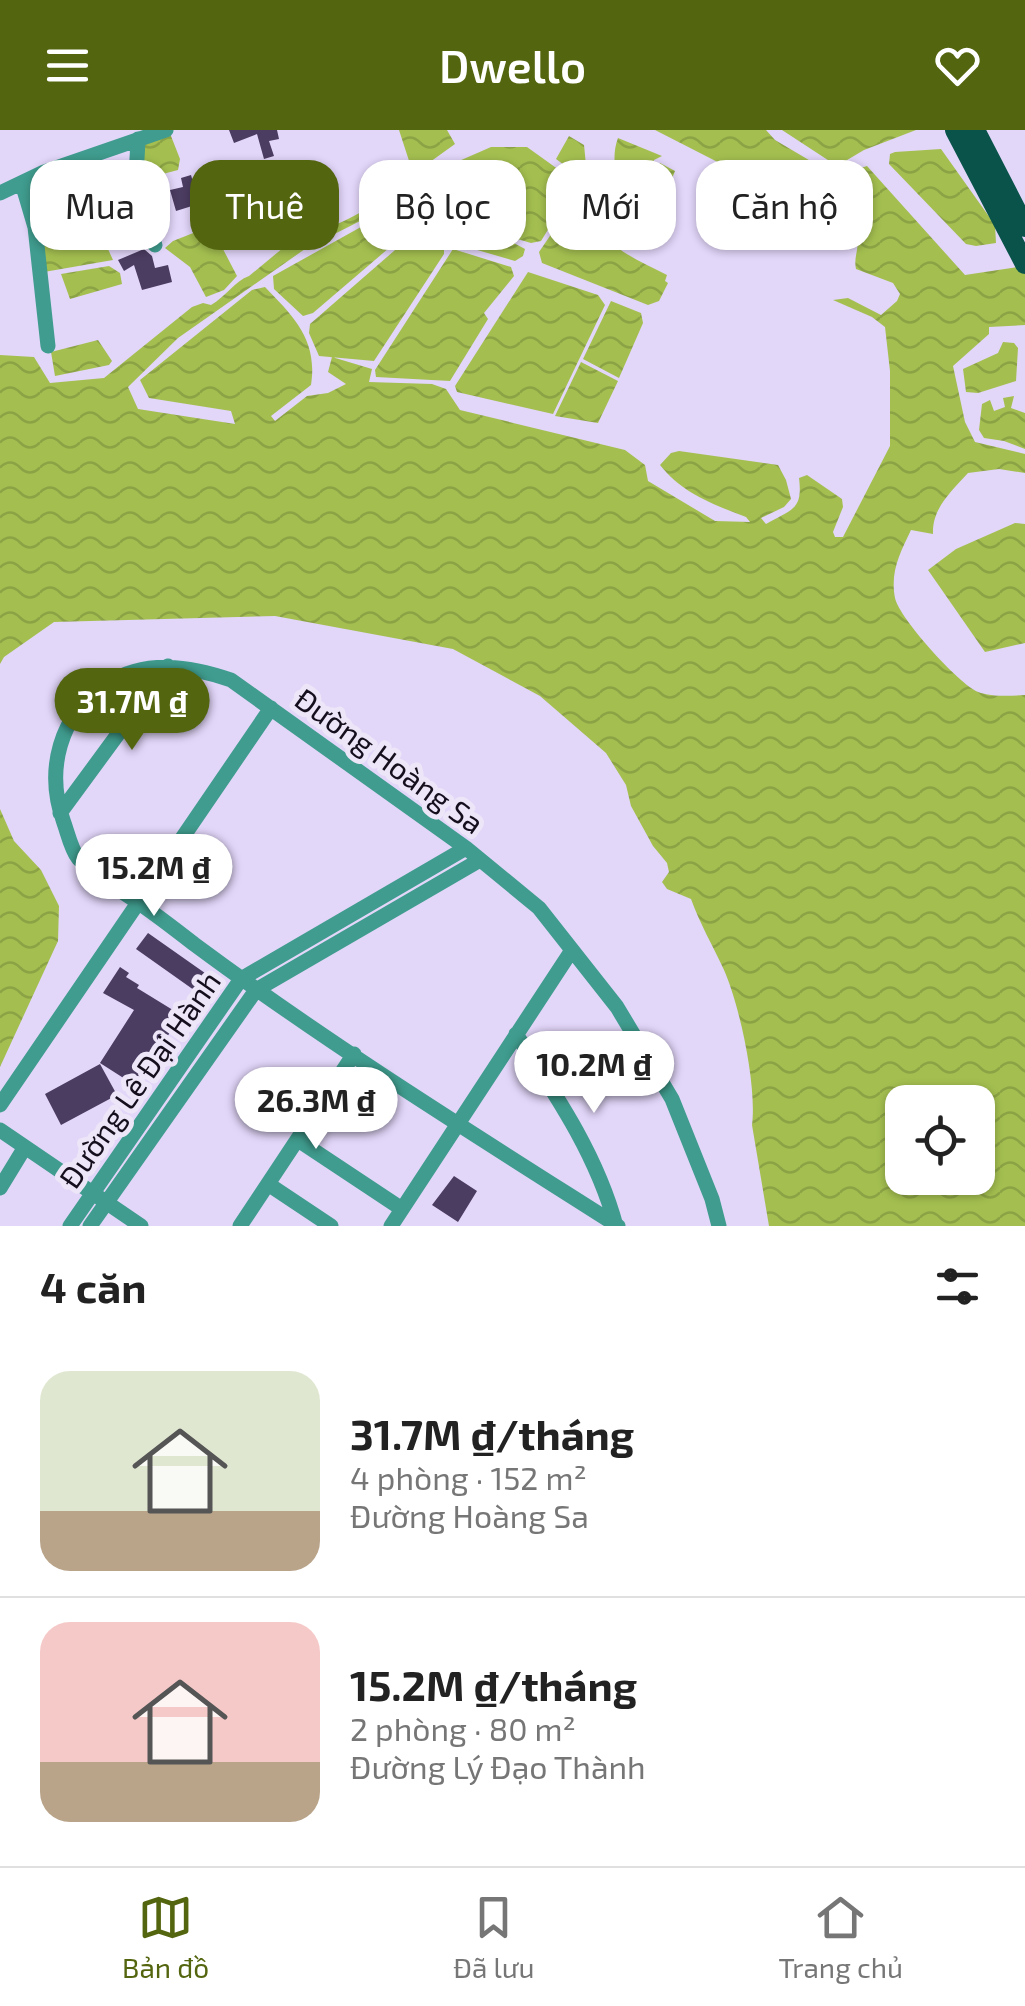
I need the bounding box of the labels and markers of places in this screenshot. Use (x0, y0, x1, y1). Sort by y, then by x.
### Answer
pin: 31.7M ₫ (40, 668, 224, 753)
pin: 15.2M ₫ (62, 834, 246, 919)
pin: 10.2M ₫ (502, 1031, 686, 1116)
pin: 26.3M ₫ (224, 1067, 408, 1152)

